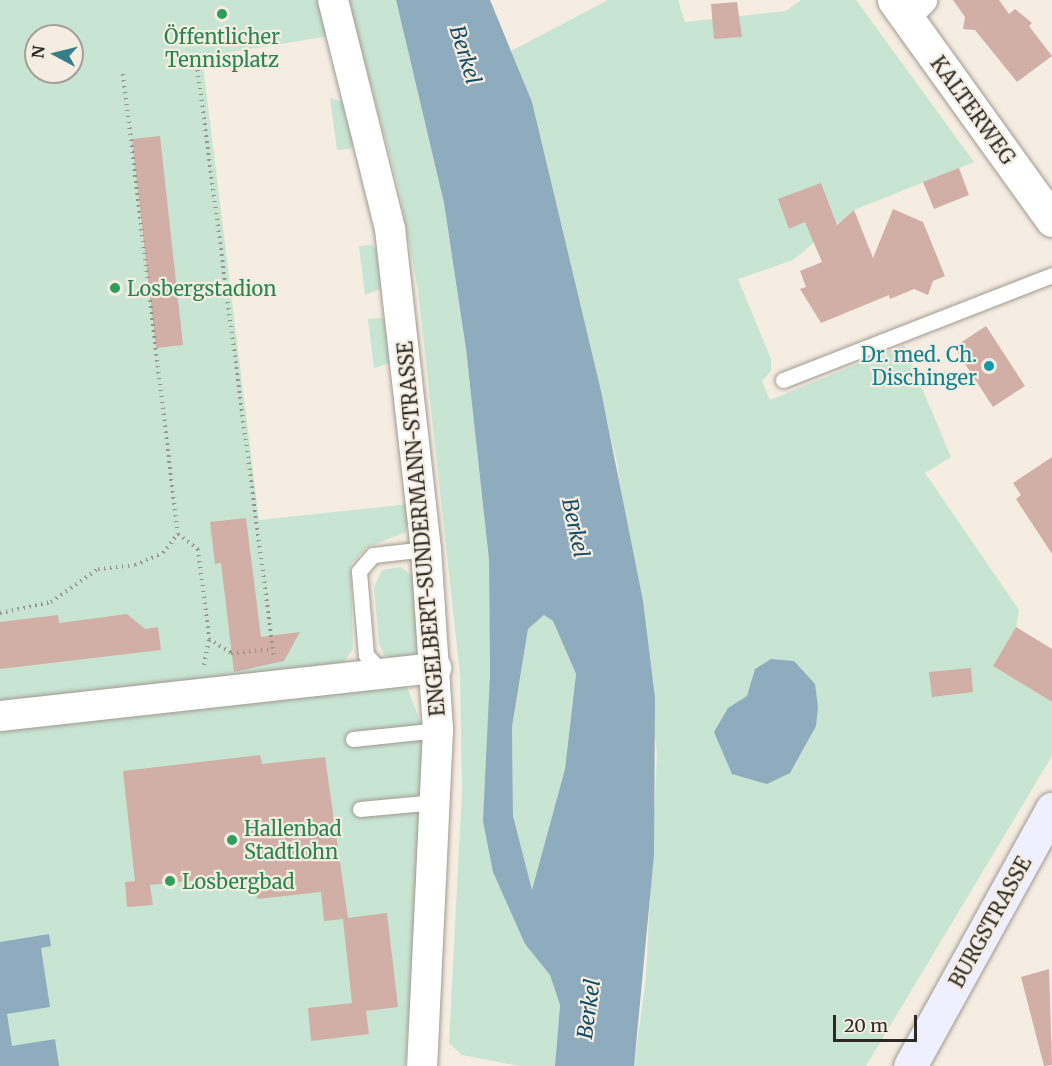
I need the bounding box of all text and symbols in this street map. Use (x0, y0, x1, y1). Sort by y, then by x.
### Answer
marker: Öffentlicher Tennisplatz (215, 7, 229, 21)
water label: Berkel (444, 23, 486, 87)
north arrow (24, 24, 84, 84)
place label: Öffentlicher Tennisplatz (164, 24, 280, 71)
text: N (27, 45, 49, 60)
street label: KALTERWEG (926, 51, 1020, 169)
place label: Losbergstadion (127, 276, 276, 300)
marker: Losbergstadion (108, 281, 122, 295)
street label: ENGELBERT-SUNDERMANN-STRASSE (393, 340, 449, 718)
place label: Dr. med. Ch. Dischinger (861, 342, 977, 389)
marker: Dr. med. Ch. Dischinger (982, 359, 996, 373)
water label: Berkel (556, 496, 594, 560)
place label: Hallenbad Stadtlohn (244, 816, 342, 863)
marker: Hallenbad Stadtlohn (225, 833, 239, 847)
street label: BURGSTRASSE (944, 852, 1036, 992)
place label: Losbergbad (182, 869, 294, 893)
marker: Losbergbad (163, 874, 177, 888)
water label: Berkel (572, 978, 606, 1040)
scale bar (836, 1003, 920, 1041)
text: 20 m (844, 1014, 888, 1037)

